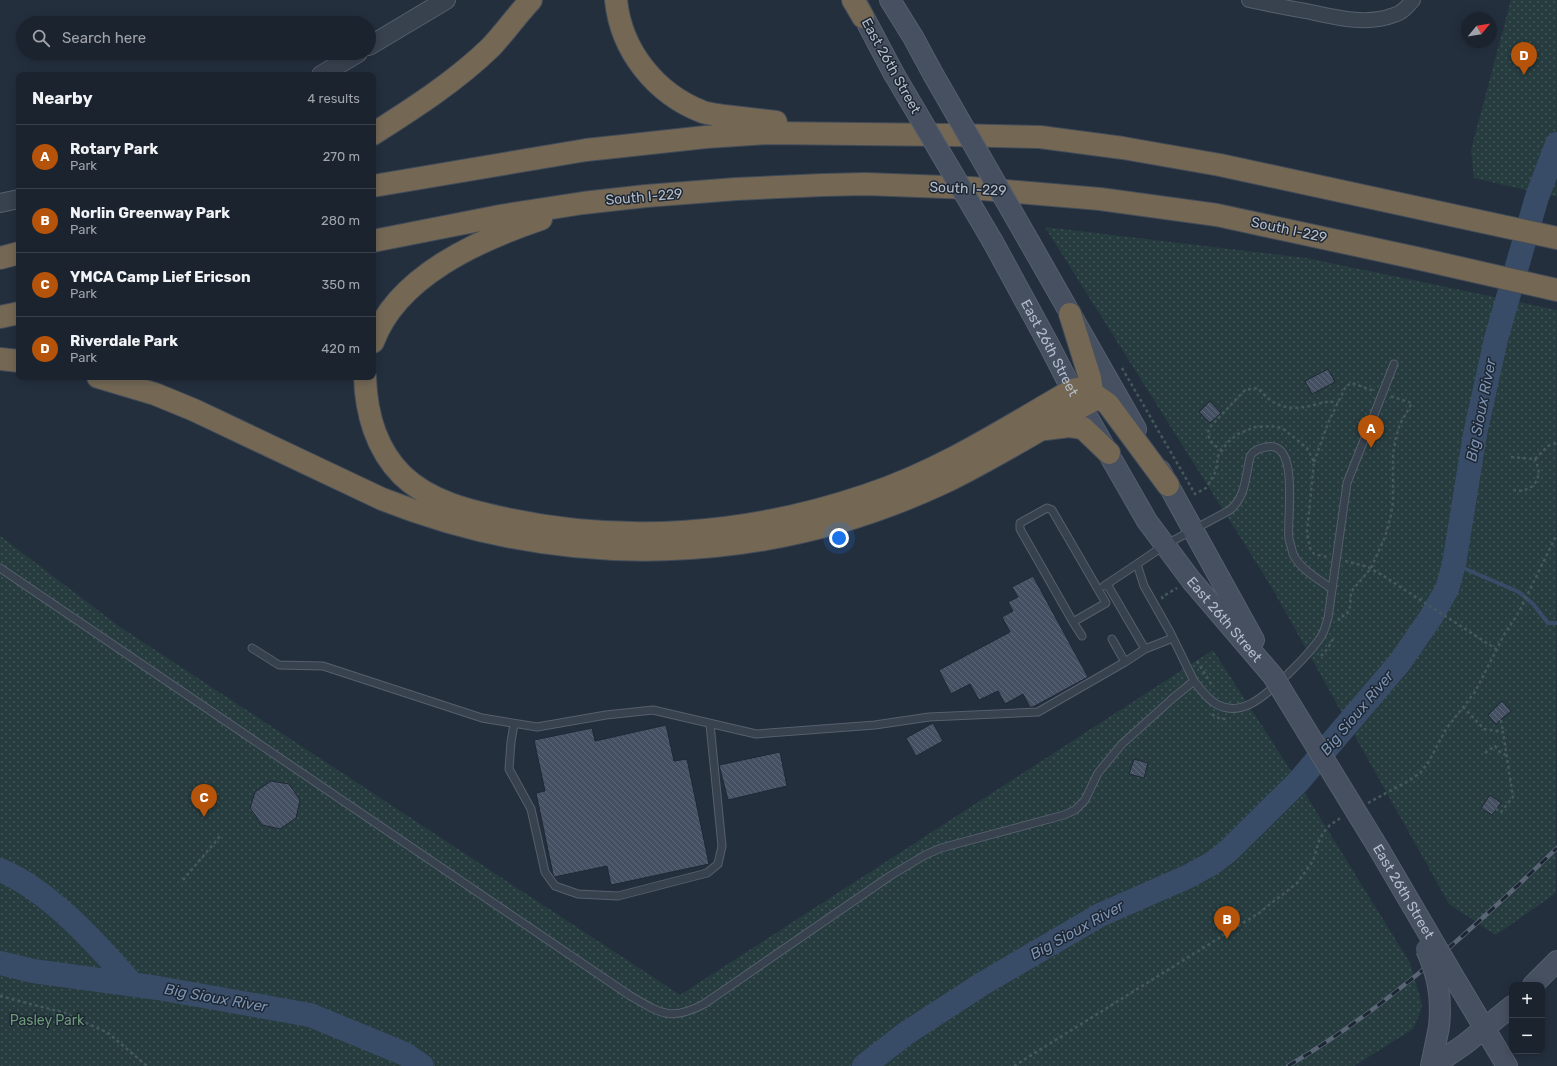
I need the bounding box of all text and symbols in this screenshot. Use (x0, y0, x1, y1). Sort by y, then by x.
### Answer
north arrow (1461, 12, 1497, 48)
street label: East 26th Street (858, 15, 925, 117)
search box (16, 16, 376, 60)
icon: search (30, 27, 52, 49)
text: Search here (62, 29, 146, 47)
pin: D (1511, 42, 1537, 75)
text: Nearby (32, 88, 93, 108)
text: 4 results (307, 91, 360, 106)
text: Rotary Park (70, 140, 158, 158)
text: A (40, 149, 50, 164)
text: 270 m (323, 149, 360, 164)
text: Park (70, 158, 97, 173)
street label: South I-229 (929, 178, 1007, 200)
street label: South I-229 (605, 185, 683, 209)
text: Norlin Greenway Park (70, 204, 230, 222)
text: B (40, 213, 50, 228)
text: 280 m (321, 213, 360, 228)
street label: South I-229 (1249, 214, 1329, 246)
text: Park (70, 222, 97, 237)
text: YMCA Camp Lief Ericson (70, 268, 251, 286)
text: C (40, 277, 50, 292)
text: 350 m (321, 277, 360, 292)
text: Park (70, 286, 97, 301)
street label: East 26th Street (1017, 296, 1082, 400)
text: Riverdale Park (70, 332, 178, 350)
text: D (40, 341, 50, 356)
text: 420 m (321, 341, 360, 356)
text: Park (70, 350, 97, 365)
water label: Big Sioux River (1462, 356, 1500, 463)
pin: A (1358, 415, 1384, 448)
your location (829, 528, 849, 548)
street label: East 26th Street (1183, 573, 1266, 666)
water label: Big Sioux River (1317, 666, 1398, 759)
pin: C (191, 784, 217, 817)
street label: East 26th Street (1369, 841, 1438, 942)
water label: Big Sioux River (1027, 896, 1128, 963)
pin: B (1214, 906, 1240, 939)
water label: Big Sioux River (163, 980, 270, 1016)
map controls (1509, 982, 1545, 1054)
button: + (1509, 982, 1545, 1018)
park label: Pasley Park (10, 1012, 85, 1029)
button: − (1509, 1018, 1545, 1054)

